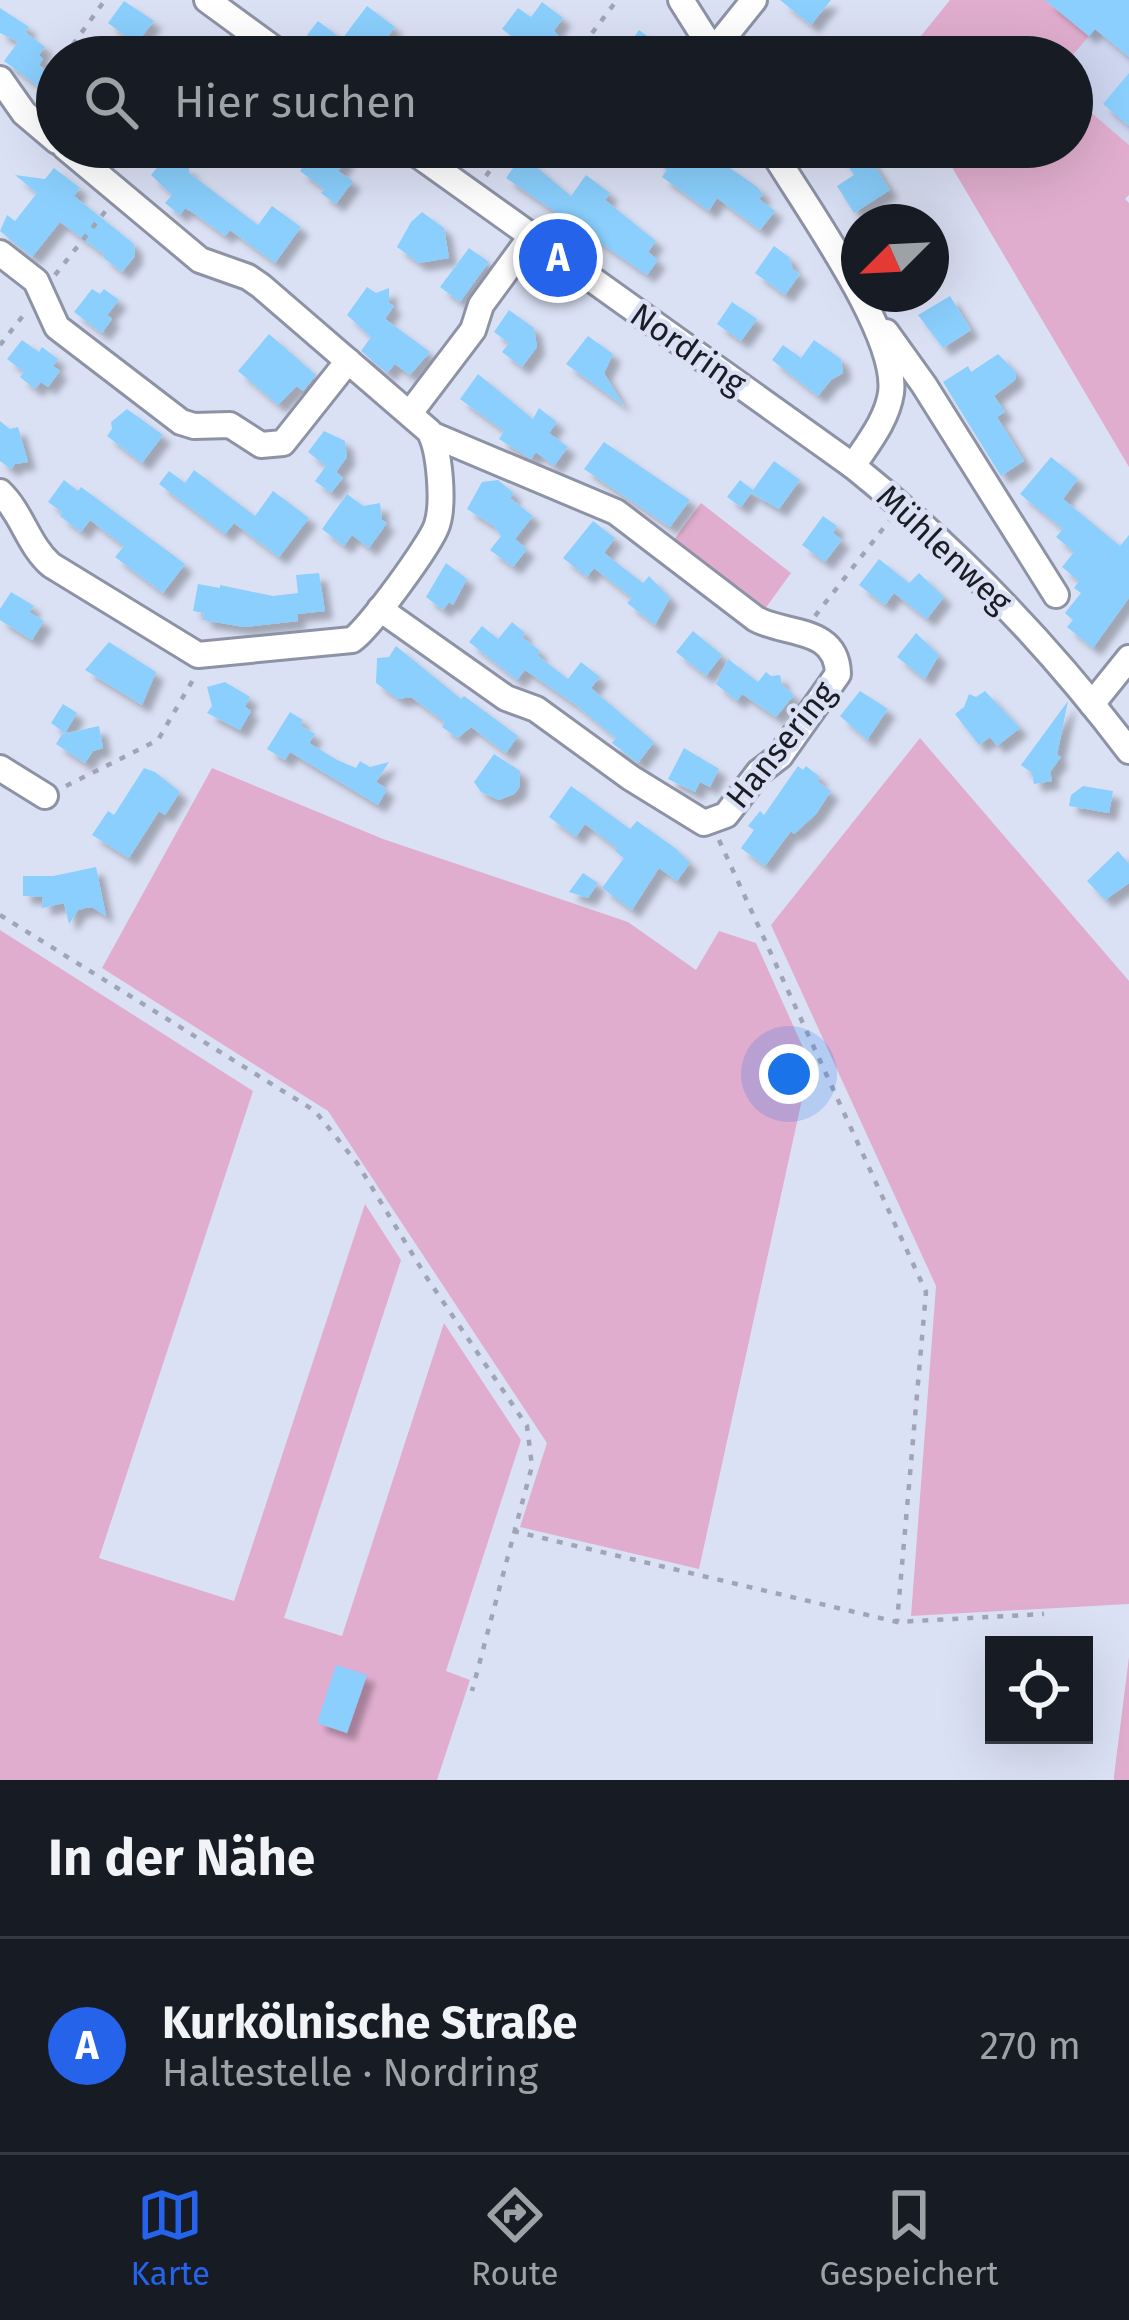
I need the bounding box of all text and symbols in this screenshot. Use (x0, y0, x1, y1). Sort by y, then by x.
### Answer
search box (36, 36, 1093, 168)
icon: search (78, 69, 144, 135)
text: Hier suchen (174, 75, 417, 129)
north arrow (841, 204, 949, 312)
pin: A (519, 213, 597, 303)
street label: Nordring (623, 295, 754, 404)
street label: Mühlenweg (868, 476, 1020, 622)
street label: Hansering (718, 673, 845, 817)
your location (759, 1044, 819, 1104)
map controls (985, 1636, 1093, 1744)
button: locate (985, 1636, 1093, 1744)
text: In der Nähe (48, 1827, 315, 1889)
text: Kurkölnische Straße (162, 1996, 577, 2050)
text: A (75, 2023, 99, 2069)
text: 270 m (980, 2023, 1081, 2069)
text: Haltestelle · Nordring (162, 2050, 538, 2096)
tab: Karte (131, 2182, 210, 2294)
tab: Route (471, 2182, 558, 2294)
tab: Gespeichert (820, 2182, 998, 2294)

